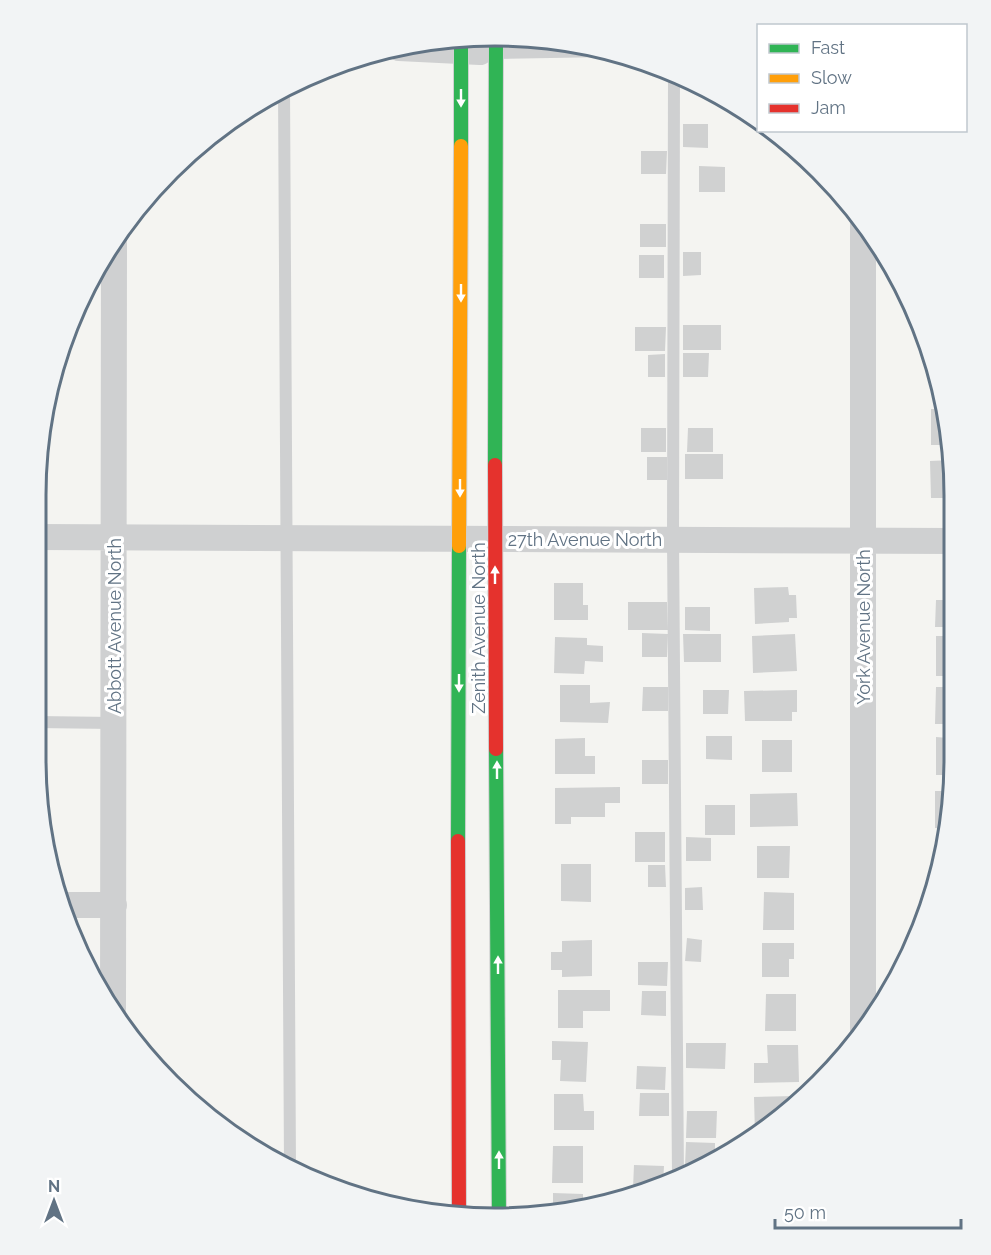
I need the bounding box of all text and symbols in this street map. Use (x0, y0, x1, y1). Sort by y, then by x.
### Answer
legend (757, 24, 967, 132)
text: Fast (811, 37, 845, 58)
text: Slow (811, 67, 852, 88)
one-way arrow (456, 88, 466, 107)
text: Jam (811, 97, 846, 118)
one-way arrow (456, 283, 466, 302)
one-way arrow (455, 478, 465, 497)
street label: 27th Avenue North (508, 529, 662, 550)
street label: Abbott Avenue North (104, 538, 125, 714)
street label: Zenith Avenue North (468, 542, 489, 714)
street label: York Avenue North (853, 549, 874, 705)
one-way arrow (490, 565, 500, 584)
one-way arrow (454, 673, 464, 692)
one-way arrow (492, 760, 501, 779)
one-way arrow (493, 955, 503, 974)
one-way arrow (494, 1150, 504, 1169)
north arrow (24, 1171, 84, 1231)
text: N (48, 1177, 60, 1196)
scale bar (775, 1192, 961, 1230)
text: 50 m (784, 1202, 826, 1223)

